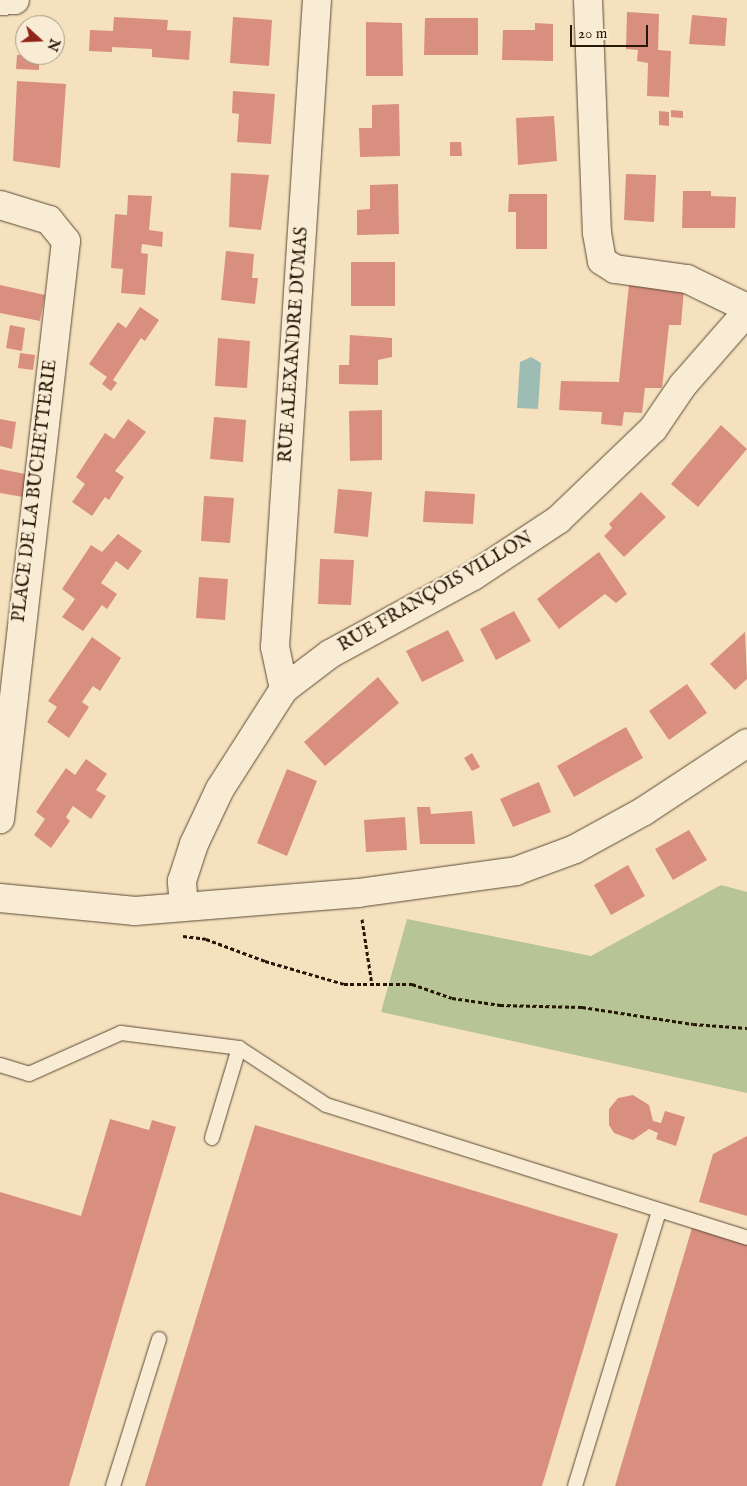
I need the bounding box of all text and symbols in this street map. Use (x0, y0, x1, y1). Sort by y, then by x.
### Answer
north arrow (15, 15, 65, 65)
scale bar (572, 15, 650, 47)
text: 20 m (578, 24, 607, 43)
text: N (43, 36, 64, 54)
street label: RUE ALEXANDRE DUMAS (276, 226, 314, 464)
street label: PLACE DE LA BUCHETTERIE (9, 359, 63, 623)
street label: RUE FRANÇOIS VILLON (335, 528, 537, 658)

